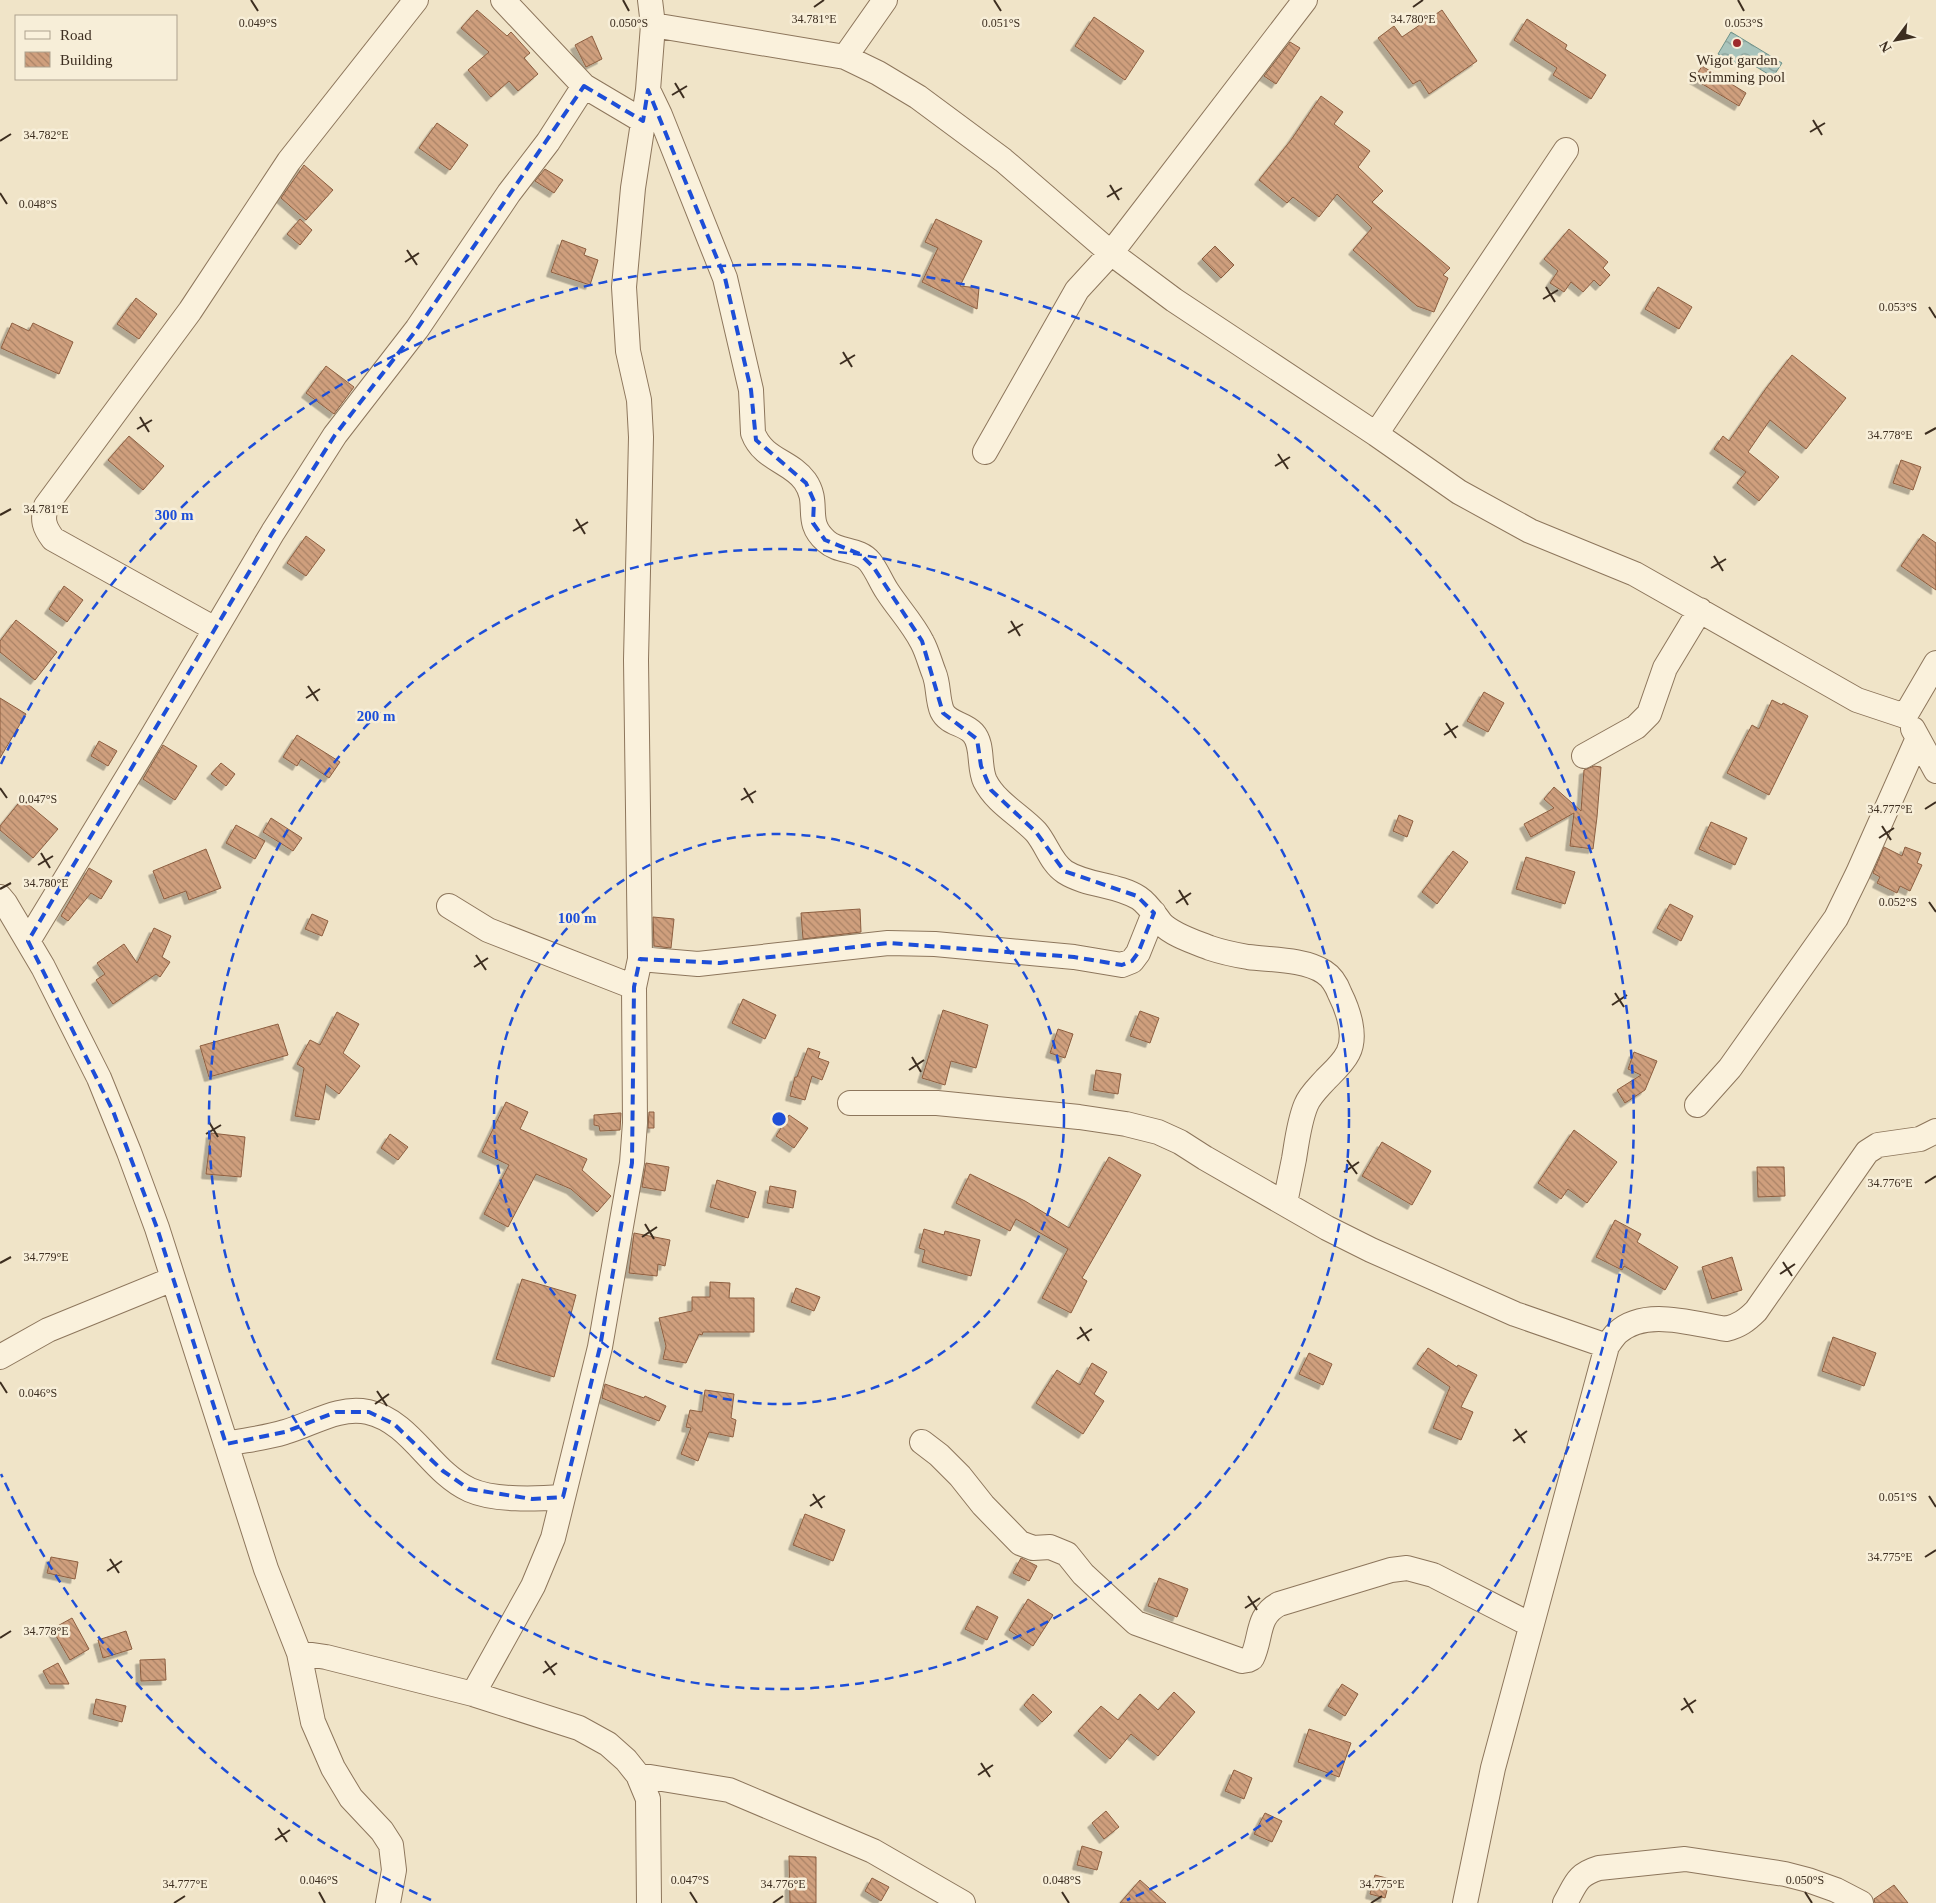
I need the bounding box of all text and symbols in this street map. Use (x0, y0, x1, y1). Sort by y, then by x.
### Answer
text: 34.781°E (791, 12, 837, 26)
text: 34.780°E (1390, 12, 1436, 26)
legend (15, 15, 178, 80)
north arrow (1871, 15, 1921, 65)
text: 0.049°S (239, 16, 277, 30)
text: 0.050°S (610, 16, 648, 30)
text: 0.051°S (982, 16, 1020, 30)
text: 0.053°S (1725, 16, 1763, 30)
text: Road (60, 27, 92, 43)
marker: Wigot garden Swimming pool (1731, 37, 1743, 49)
text: N (1876, 38, 1894, 55)
text: Building (60, 52, 113, 68)
place label: Wigot garden Swimming pool (1689, 52, 1785, 85)
text: 34.782°E (23, 128, 69, 142)
text: 0.048°S (19, 197, 57, 211)
text: 0.053°S (1879, 300, 1917, 314)
text: 34.778°E (1867, 428, 1913, 442)
text: 34.781°E (23, 502, 69, 516)
text: 300 m (155, 507, 194, 523)
text: 200 m (357, 708, 396, 724)
text: 0.047°S (19, 792, 57, 806)
text: 34.777°E (1867, 802, 1913, 816)
text: 34.780°E (23, 876, 69, 890)
text: 0.052°S (1879, 895, 1917, 909)
text: 100 m (558, 910, 597, 926)
centre of rings (770, 1110, 788, 1128)
text: 34.776°E (1867, 1176, 1913, 1190)
text: 34.779°E (23, 1250, 69, 1264)
text: 0.046°S (19, 1386, 57, 1400)
text: 0.051°S (1879, 1490, 1917, 1504)
text: 34.775°E (1867, 1550, 1913, 1564)
text: 34.778°E (23, 1624, 69, 1638)
text: 0.046°S (300, 1873, 338, 1887)
text: 0.047°S (671, 1873, 709, 1887)
text: 0.048°S (1043, 1873, 1081, 1887)
text: 0.050°S (1786, 1873, 1824, 1887)
text: 34.777°E (162, 1877, 208, 1891)
text: 34.776°E (760, 1877, 806, 1891)
text: 34.775°E (1359, 1877, 1405, 1891)

